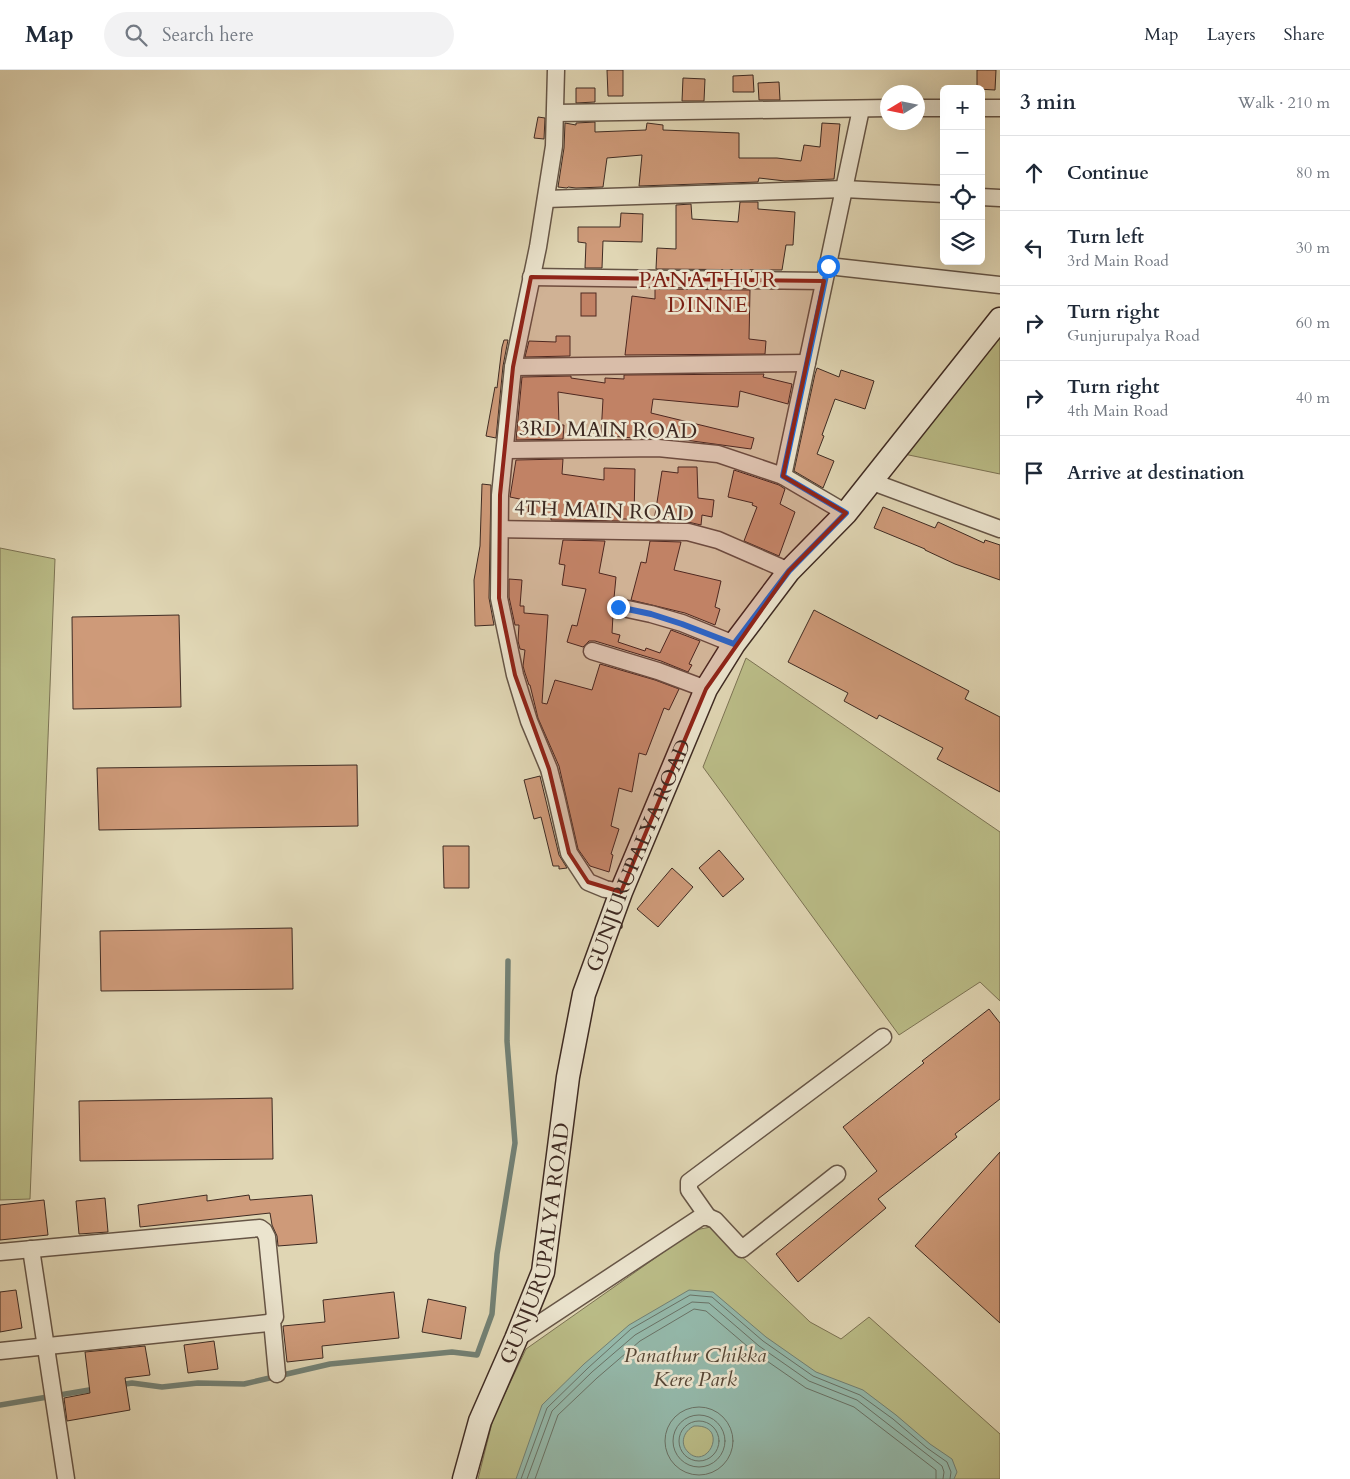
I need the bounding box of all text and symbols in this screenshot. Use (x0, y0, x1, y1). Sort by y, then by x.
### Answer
search box (104, 12, 454, 57)
text: Map (25, 18, 74, 51)
icon: search (122, 21, 150, 49)
text: Search here (162, 22, 254, 48)
text: Map (1144, 22, 1179, 47)
text: Layers (1207, 22, 1256, 47)
text: Share (1284, 22, 1325, 47)
north arrow (880, 85, 925, 130)
map controls (940, 85, 985, 265)
button: + (940, 85, 985, 130)
text: 3 min (1020, 88, 1076, 117)
text: Walk · 210 m (1238, 92, 1330, 114)
button: − (940, 130, 985, 175)
icon: ahead (1020, 159, 1048, 187)
text: Continue (1067, 160, 1149, 186)
text: 80 m (1296, 162, 1330, 184)
button: locate (940, 175, 985, 220)
button: layers (940, 220, 985, 265)
text: Turn left (1067, 224, 1144, 250)
icon: left (1020, 234, 1048, 262)
text: 30 m (1296, 237, 1330, 259)
text: 3rd Main Road (1067, 250, 1169, 272)
route start (817, 255, 840, 278)
district label: PANATHUR DINNE (639, 265, 777, 320)
text: Turn right (1067, 299, 1159, 325)
icon: right (1020, 309, 1048, 337)
text: 60 m (1296, 312, 1330, 334)
text: Gunjurupalya Road (1067, 325, 1200, 347)
text: Turn right (1067, 374, 1159, 400)
icon: right (1020, 384, 1048, 412)
text: 40 m (1296, 387, 1330, 409)
text: 4th Main Road (1067, 400, 1168, 422)
street label: 3RD MAIN ROAD (519, 414, 697, 446)
icon: arrive (1020, 459, 1048, 487)
text: Arrive at destination (1067, 460, 1244, 486)
street label: 4TH MAIN ROAD (514, 493, 694, 529)
route end (607, 596, 630, 619)
street label: GUNJURUPALYA ROAD (579, 734, 698, 976)
street label: GUNJURUPALYA ROAD (492, 1121, 577, 1369)
park label: Panathur Chikka Kere Park (624, 1341, 766, 1394)

